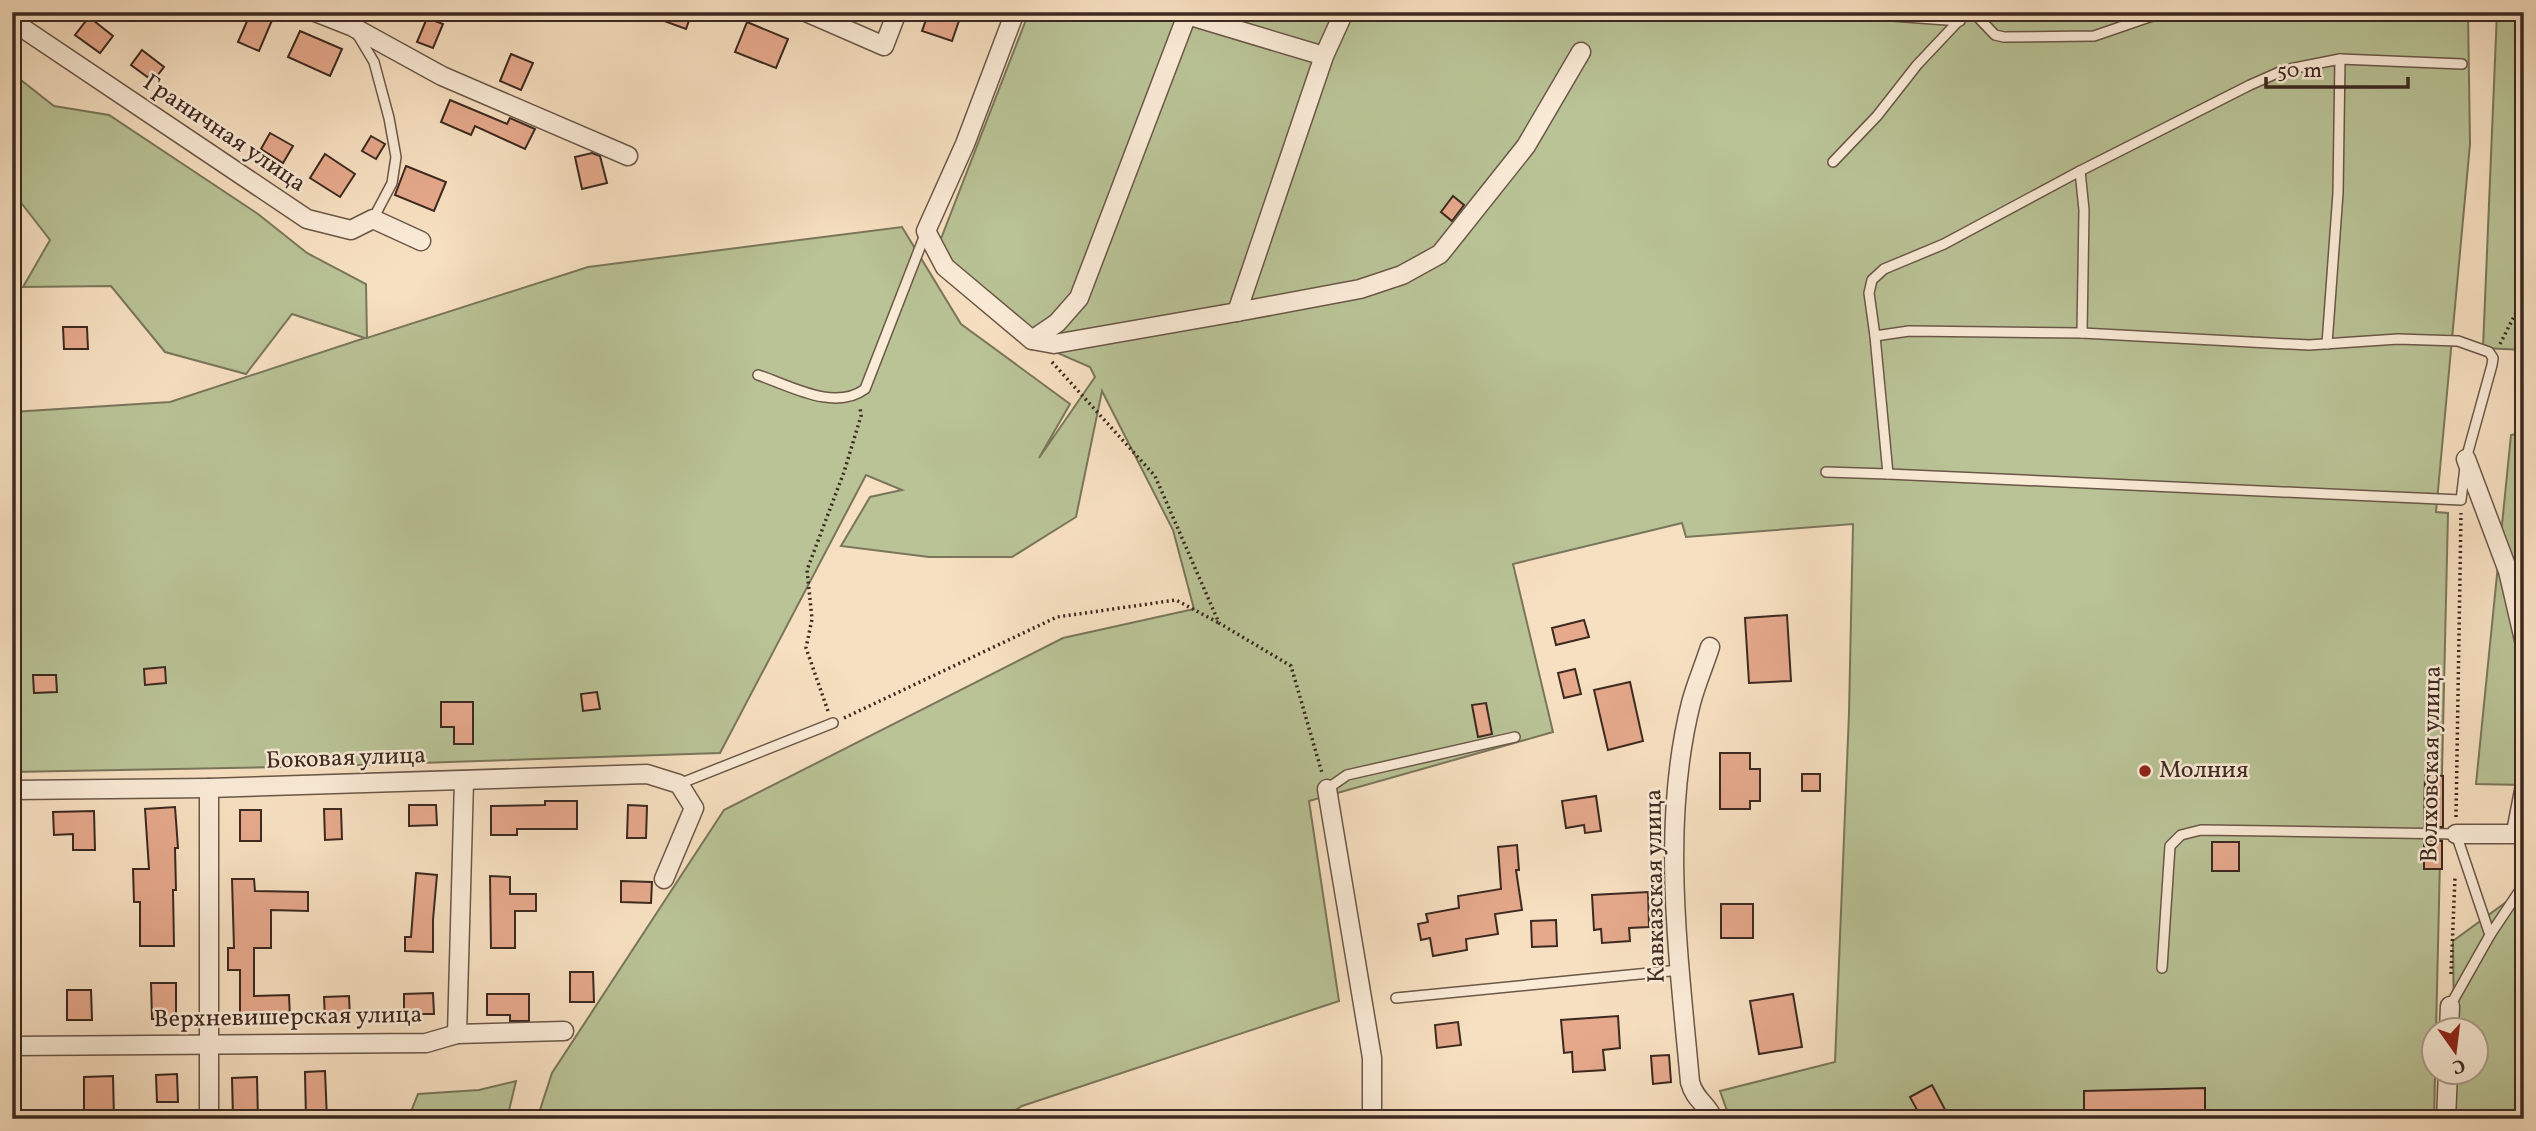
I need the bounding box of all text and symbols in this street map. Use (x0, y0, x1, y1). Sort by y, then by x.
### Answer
scale bar (2266, 46, 2408, 90)
text: 50 m (2277, 57, 2322, 86)
street label: Граничная улица (136, 67, 312, 201)
street label: Волховская улица (2413, 665, 2451, 863)
street label: Боковая улица (265, 739, 427, 779)
place label: Молния (2159, 754, 2248, 788)
marker: Молния (2137, 763, 2153, 779)
street label: Кавказская улица (1637, 789, 1675, 983)
street label: Верхневишерская улица (153, 999, 423, 1037)
north arrow (2420, 1016, 2490, 1086)
text: С (2450, 1051, 2468, 1080)

